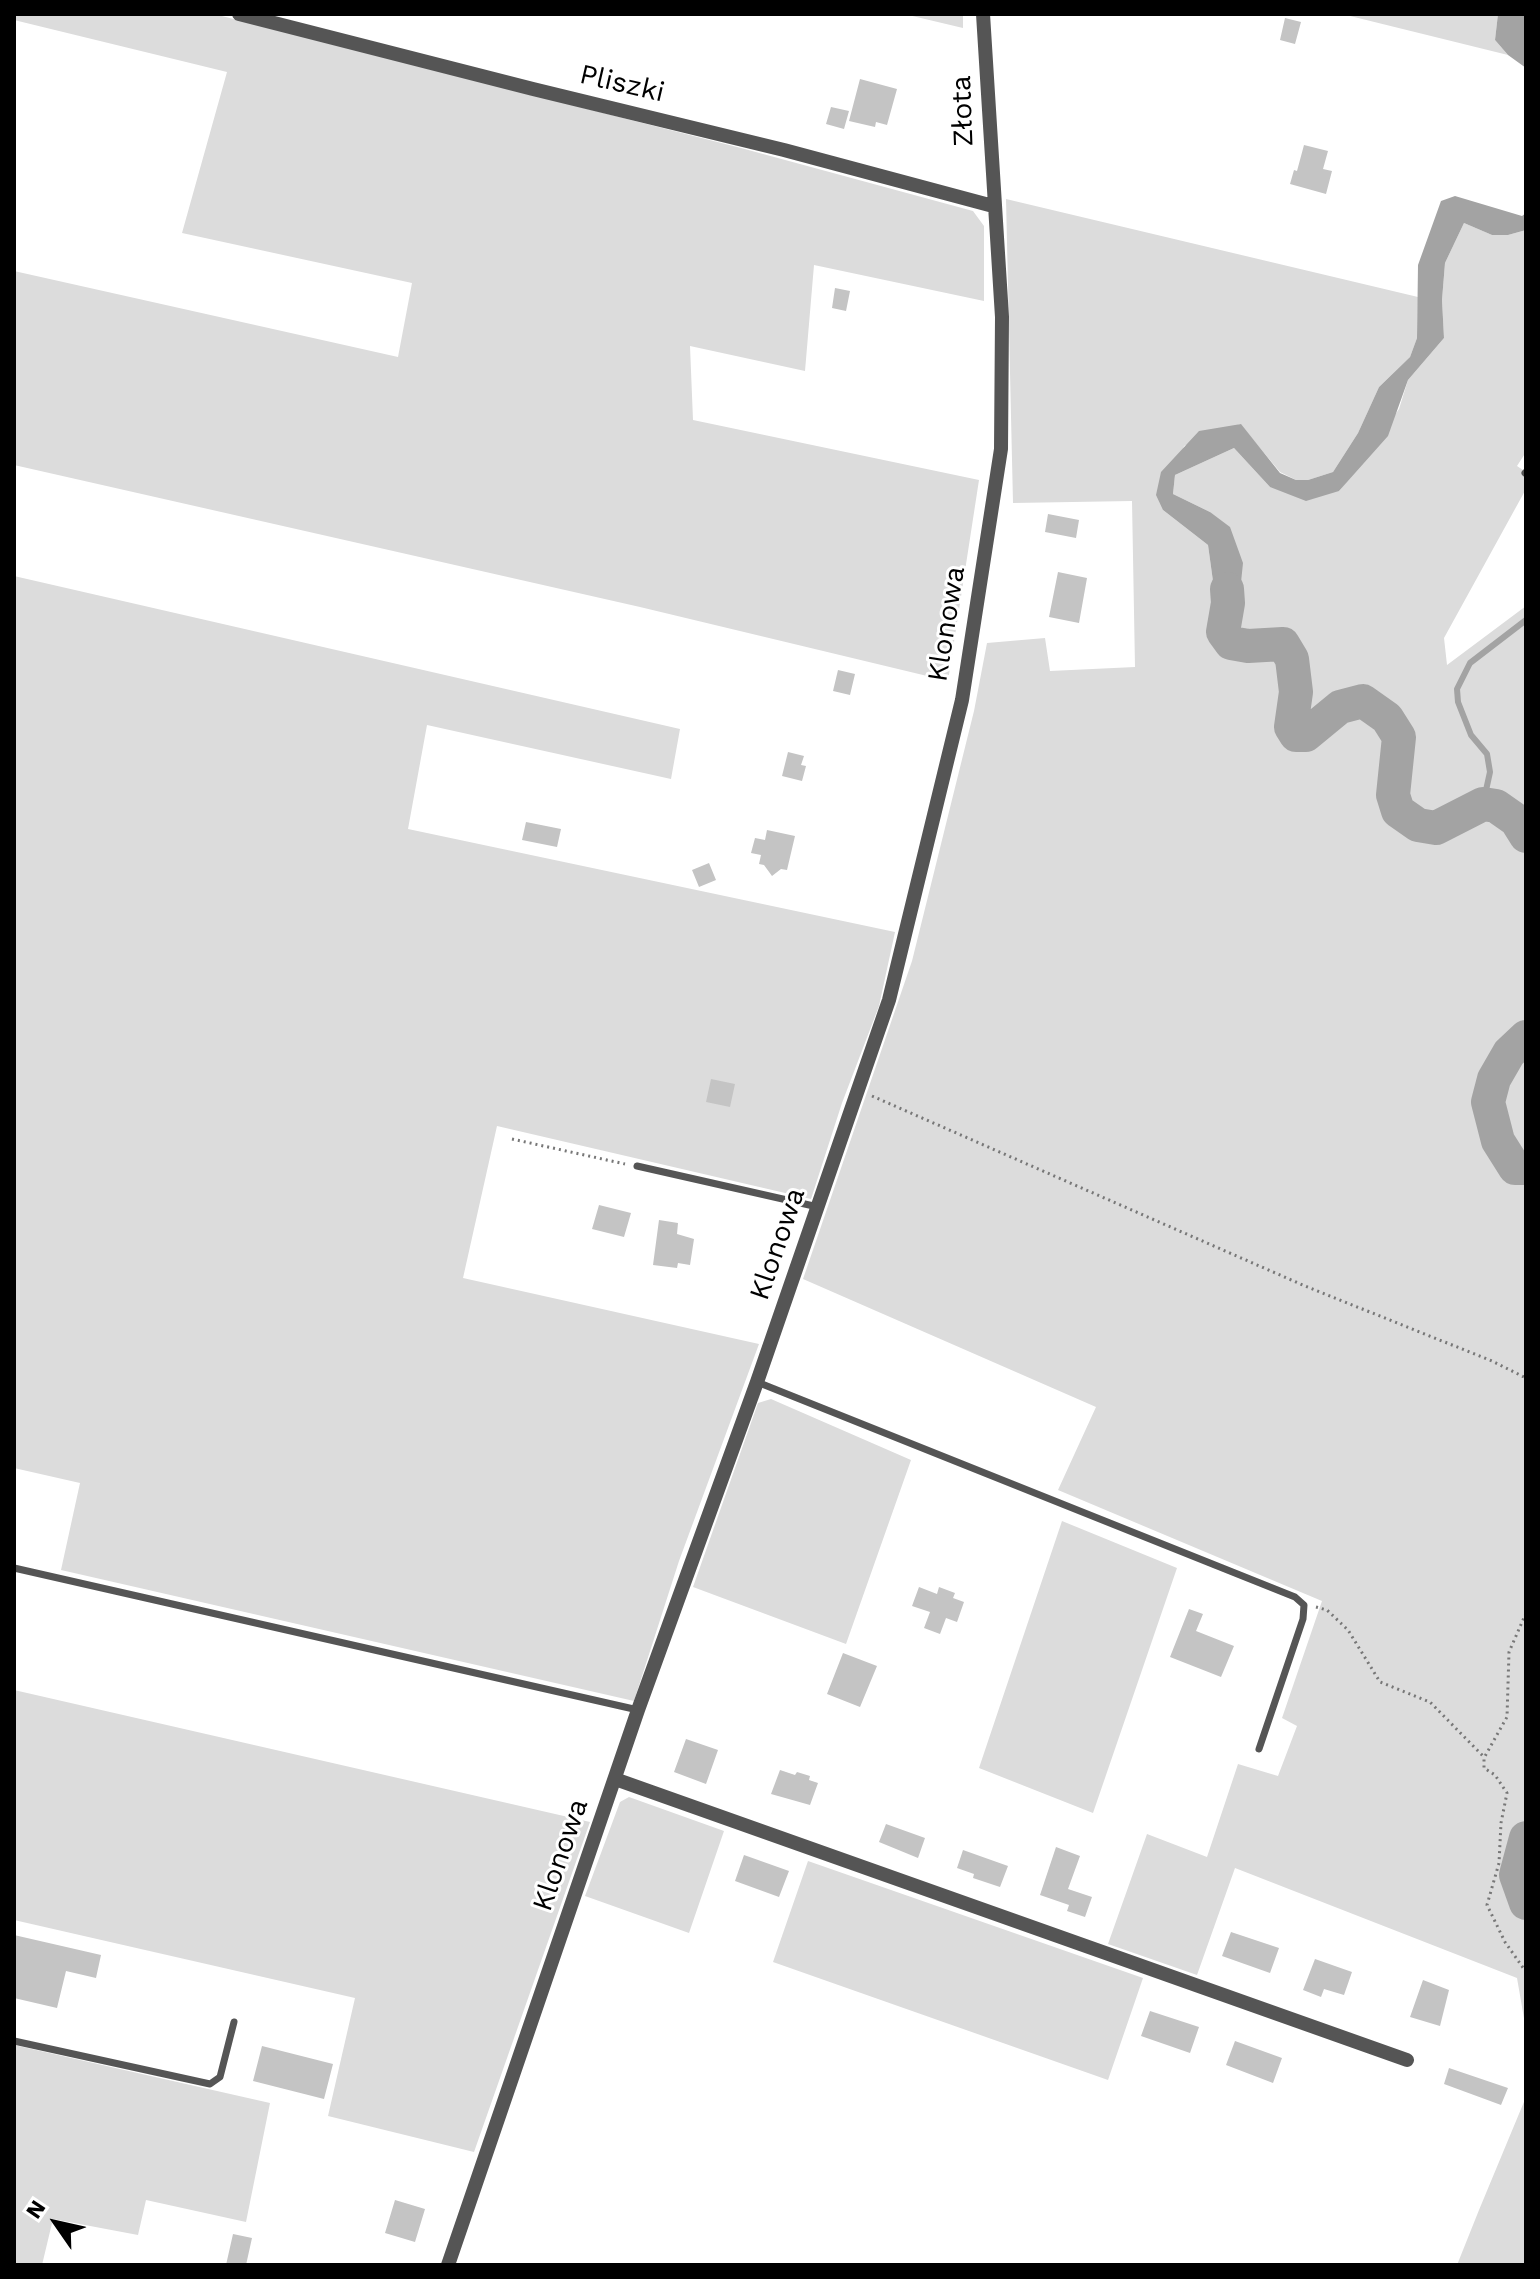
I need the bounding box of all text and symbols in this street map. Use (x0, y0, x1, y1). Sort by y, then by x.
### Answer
street label: Pliszki (576, 58, 668, 110)
street label: Złota (945, 75, 981, 147)
street label: Klonowa (921, 564, 973, 684)
street label: Klonowa (743, 1184, 813, 1304)
street label: Klonowa (526, 1795, 596, 1915)
north arrow (16, 2183, 96, 2263)
text: N (21, 2196, 51, 2223)

